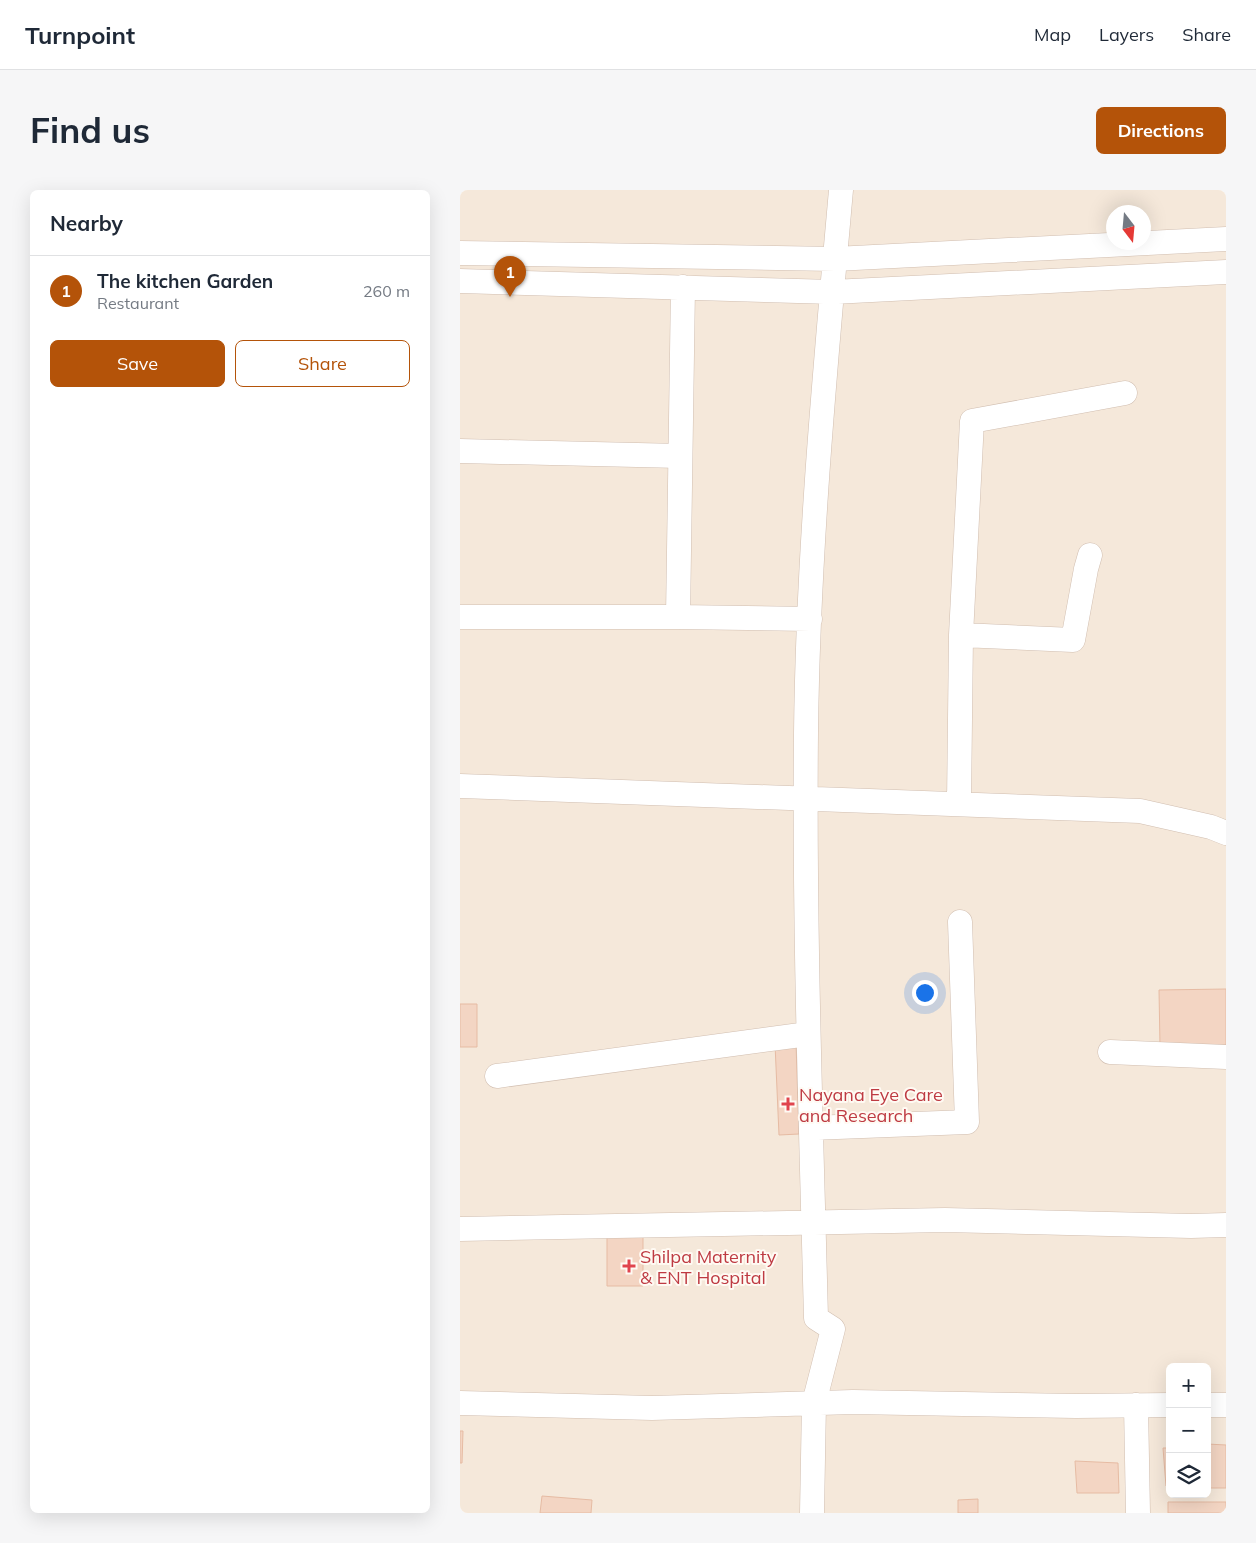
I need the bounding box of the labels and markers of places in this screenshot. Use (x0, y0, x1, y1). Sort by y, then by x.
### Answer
pin: 1 (494, 256, 526, 297)
place label: Nayana Eye Care and Research (799, 1083, 943, 1127)
marker: Nayana Eye Care and Research (781, 1097, 795, 1111)
place label: Shilpa Maternity & ENT Hospital (640, 1245, 777, 1289)
marker: Shilpa Maternity & ENT Hospital (622, 1259, 636, 1273)

